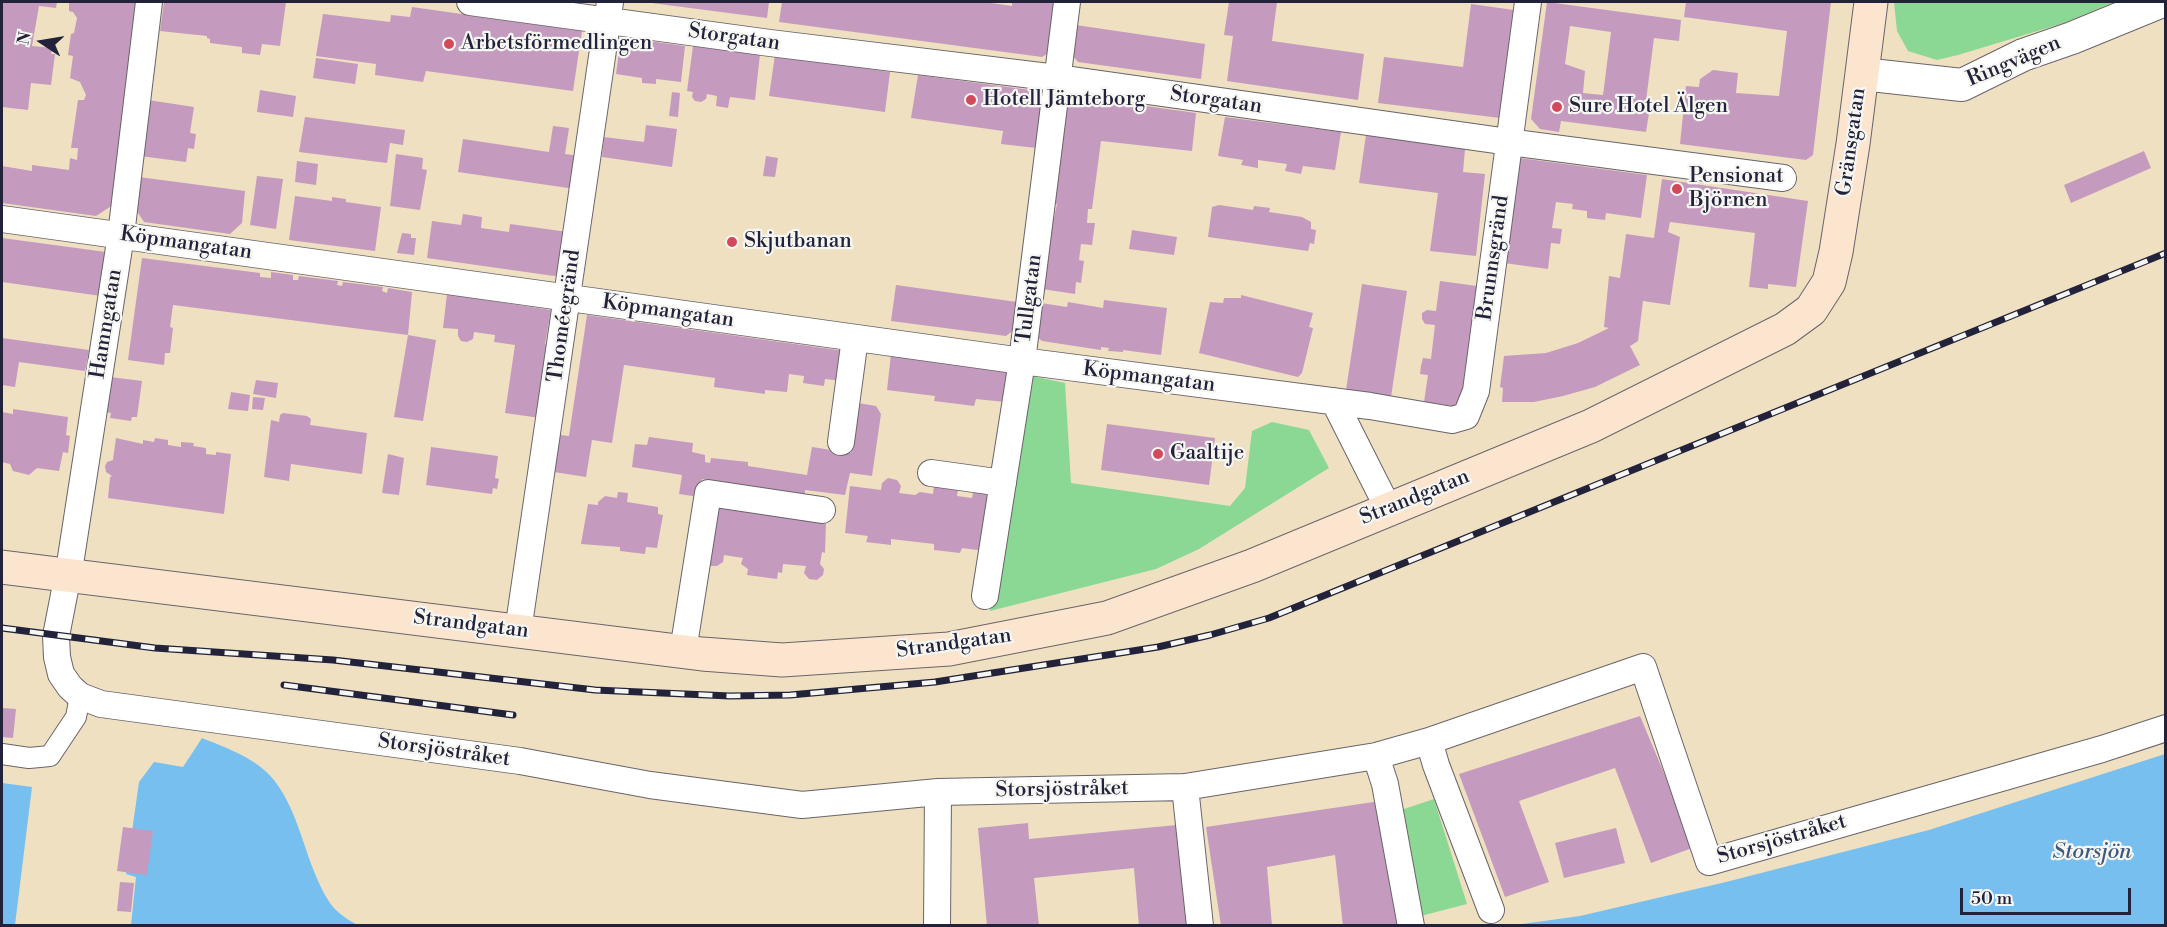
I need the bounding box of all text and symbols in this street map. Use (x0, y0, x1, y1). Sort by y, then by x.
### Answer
north arrow (12, 12, 72, 72)
street label: Storgatan (687, 19, 781, 57)
text: N (13, 30, 35, 47)
place label: Arbetsförmedlingen (461, 31, 652, 57)
street label: Ringvägen (1963, 31, 2065, 93)
marker: Arbetsförmedlingen (442, 37, 456, 51)
street label: Storgatan (1169, 82, 1263, 120)
street label: Gränsgatan (1832, 86, 1872, 198)
place label: Hotell Jämteborg (983, 87, 1145, 113)
marker: Hotell Jämteborg (964, 93, 978, 107)
place label: Sure Hotel Älgen (1569, 94, 1728, 120)
marker: Sure Hotel Älgen (1550, 100, 1564, 114)
place label: Pensionat Björnen (1689, 164, 1784, 214)
marker: Pensionat Björnen (1670, 182, 1684, 196)
street label: Brunnsgränd (1473, 194, 1515, 322)
street label: Köpmangatan (118, 222, 254, 266)
place label: Skjutbanan (744, 229, 852, 255)
marker: Skjutbanan (725, 235, 739, 249)
street label: Thoméegränd (543, 248, 587, 384)
street label: Tullgatan (1012, 253, 1048, 345)
street label: Hamngatan (86, 267, 128, 381)
street label: Köpmangatan (600, 290, 736, 334)
street label: Köpmangatan (1081, 357, 1217, 399)
place label: Gaaltije (1170, 441, 1244, 467)
marker: Gaaltije (1151, 447, 1165, 461)
street label: Strandgatan (1357, 465, 1473, 531)
street label: Strandgatan (412, 605, 530, 645)
street label: Strandgatan (895, 623, 1013, 665)
street label: Storsjöstråket (376, 729, 512, 773)
street label: Storsjöstråket (995, 776, 1129, 804)
street label: Storsjöstråket (1714, 810, 1850, 870)
water label: Storsjön (2052, 840, 2132, 866)
scale bar (1963, 876, 2134, 914)
text: 50 m (1971, 887, 2012, 910)

